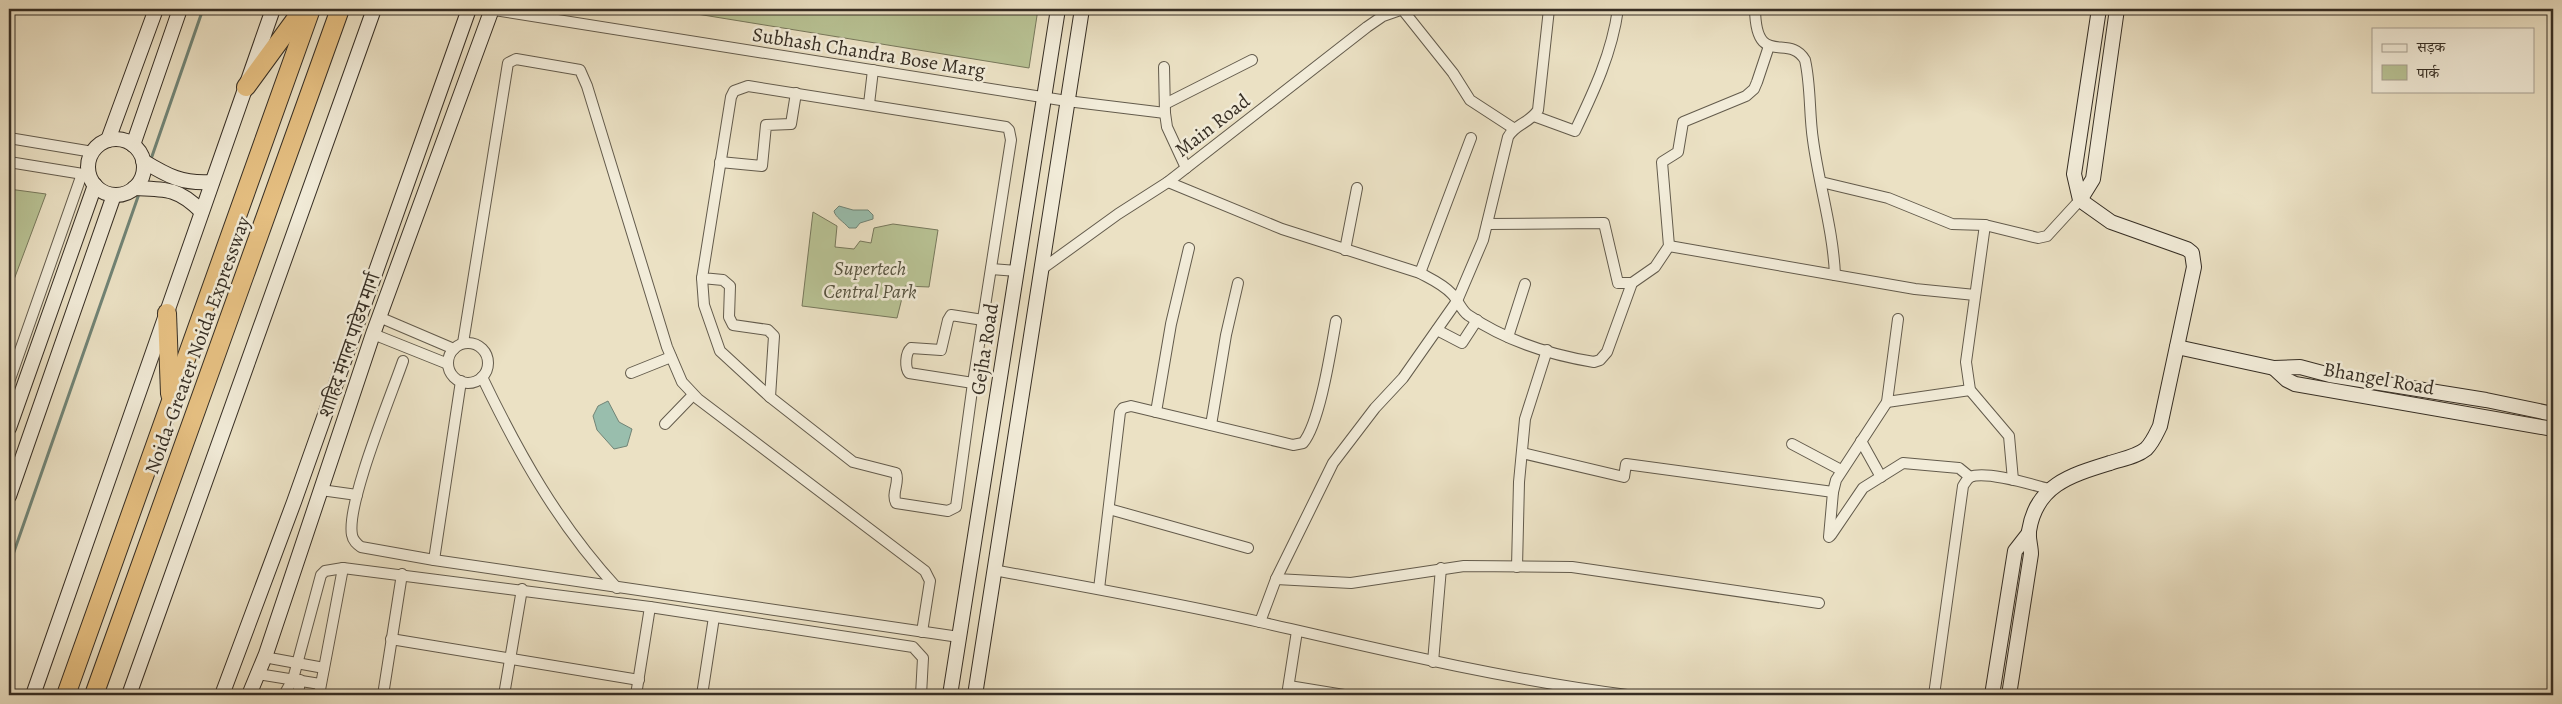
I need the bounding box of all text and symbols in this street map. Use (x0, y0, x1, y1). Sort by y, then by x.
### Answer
street label: Subhash Chandra Bose Marg (750, 21, 987, 84)
legend (2372, 28, 2534, 92)
text: सड़क (2416, 37, 2446, 57)
text: पार्क (2416, 63, 2440, 83)
street label: Main Road (1169, 87, 1256, 163)
street label: Noida-Greater Noida Expressway (138, 211, 257, 478)
park label: Supertech Central Park (823, 255, 917, 305)
street label: शाहिद मंगल पांडेय मार्ग (312, 268, 387, 421)
street label: Gejha Road (964, 301, 1005, 397)
street label: Bhangel Road (2321, 355, 2437, 402)

